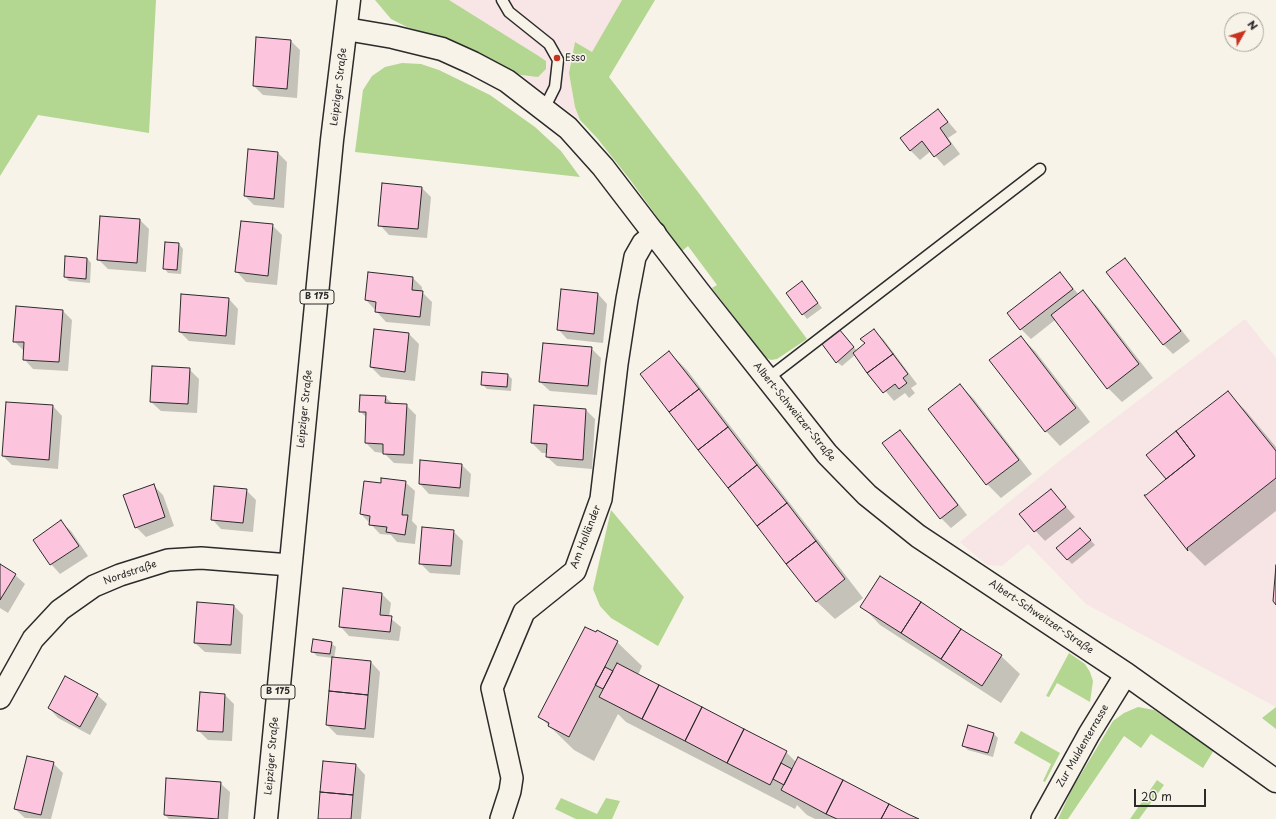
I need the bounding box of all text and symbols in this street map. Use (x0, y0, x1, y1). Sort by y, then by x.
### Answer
north arrow (1224, 12, 1264, 52)
text: N (1244, 16, 1262, 33)
street label: Leipziger Straße (328, 47, 350, 127)
place label: Esso (565, 52, 586, 64)
marker: Esso (552, 53, 562, 63)
road number: B 175 (300, 290, 334, 304)
street label: Albert-Schweitzer-Straße (750, 360, 838, 464)
street label: Leipziger Straße (295, 369, 315, 449)
street label: Am Holländer (568, 504, 604, 570)
street label: Nordstraße (102, 558, 158, 588)
street label: Albert-Schweitzer-Straße (986, 577, 1096, 657)
road number: B 175 (261, 685, 295, 699)
street label: Zur Muldenterrasse (1054, 703, 1112, 789)
street label: Leipziger Straße (263, 716, 281, 796)
scale bar (1136, 781, 1208, 807)
text: 20 m (1141, 787, 1172, 805)

